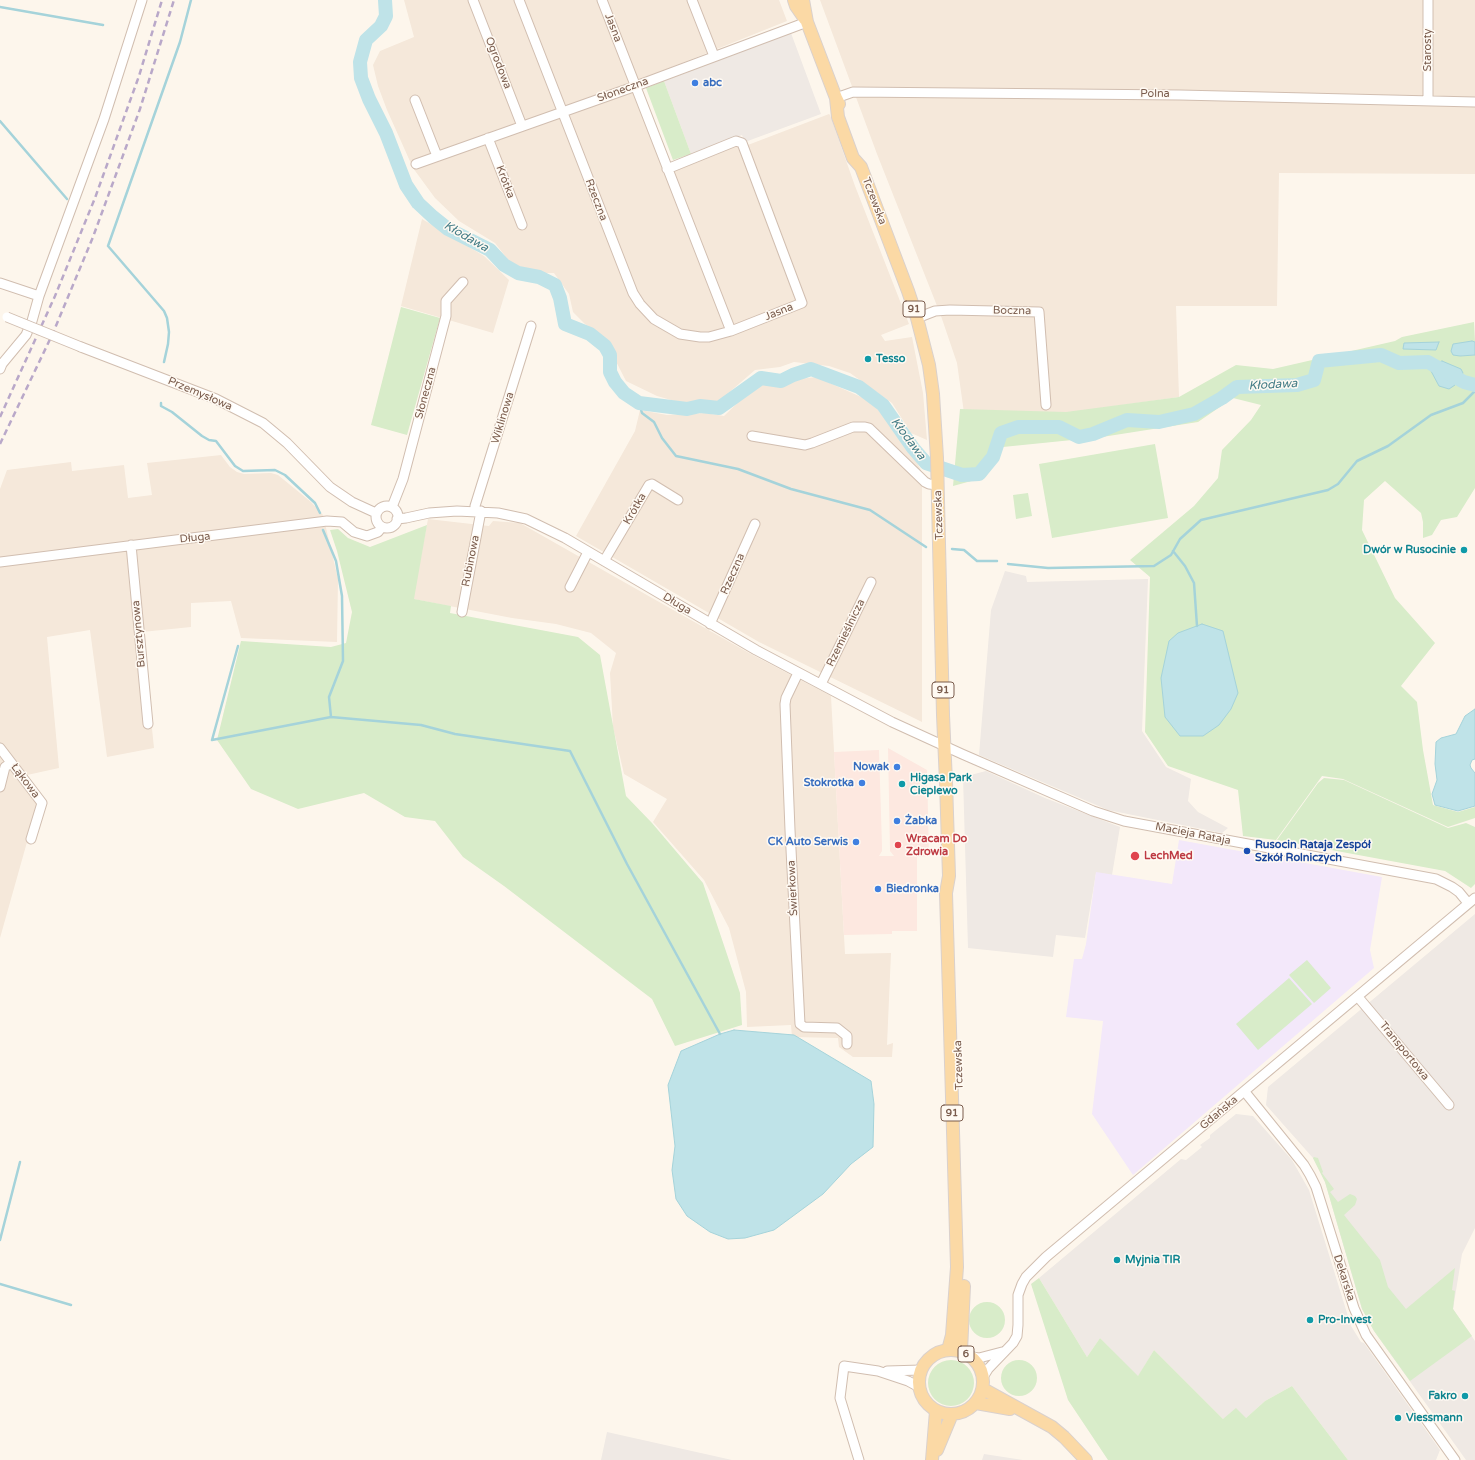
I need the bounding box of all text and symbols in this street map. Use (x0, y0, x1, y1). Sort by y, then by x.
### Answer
street label: Jasna (602, 12, 624, 44)
street label: Starosty (1421, 29, 1435, 71)
street label: Ogrodowa (482, 35, 514, 91)
street label: Słoneczna (596, 75, 650, 105)
place label: abc (703, 76, 722, 90)
marker: abc (690, 78, 700, 88)
street label: Polna (1140, 87, 1170, 101)
street label: Krótka (493, 164, 517, 200)
street label: Tczewska (859, 175, 889, 227)
street label: Rzeczna (582, 177, 610, 223)
water label: Kłodawa (441, 219, 491, 255)
street label: Jasna (763, 300, 795, 324)
road number: 91 (903, 301, 925, 317)
street label: Boczna (993, 304, 1031, 318)
place label: Tesso (876, 352, 905, 366)
marker: Tesso (863, 354, 873, 364)
street label: Słoneczna (413, 365, 439, 421)
street label: Przemysłowa (166, 375, 234, 413)
water label: Kłodawa (1248, 377, 1298, 393)
street label: Wiklinowa (489, 391, 517, 445)
water label: Kłodawa (888, 415, 928, 463)
street label: Tczewska (932, 490, 946, 540)
street label: Krótka (621, 491, 649, 527)
street label: Długa (179, 530, 211, 546)
street label: Rubinowa (460, 534, 482, 588)
place label: Dwór w Rusocinie (1363, 543, 1456, 557)
marker: Dwór w Rusocinie (1459, 545, 1469, 555)
street label: Rzeczna (718, 551, 748, 597)
street label: Długa (660, 590, 694, 618)
street label: Rzemieślnicza (824, 597, 868, 669)
street label: Bursztynowa (129, 600, 149, 668)
road number: 91 (932, 682, 954, 698)
place label: Nowak (853, 760, 889, 774)
street label: Łąkowa (8, 761, 42, 801)
marker: Nowak (892, 762, 902, 772)
place label: Higasa Park Cieplewo (910, 771, 972, 797)
place label: Stokrotka (804, 776, 854, 790)
marker: Stokrotka (857, 778, 867, 788)
marker: Higasa Park Cieplewo (897, 779, 907, 789)
place label: Żabka (905, 814, 937, 828)
marker: Żabka (892, 816, 902, 826)
street label: Macieja Rataja (1154, 820, 1232, 848)
place label: Wracam Do Zdrowia (906, 832, 967, 858)
place label: CK Auto Serwis (768, 835, 848, 849)
marker: CK Auto Serwis (851, 837, 861, 847)
place label: Rusocin Rataja Zespół Szkół Rolniczych (1255, 838, 1371, 864)
marker: Wracam Do Zdrowia (893, 840, 903, 850)
marker: Rusocin Rataja Zespół Szkół Rolniczych (1242, 846, 1252, 856)
place label: LechMed (1144, 849, 1193, 863)
marker: LechMed (1129, 850, 1141, 862)
street label: Świerkowa (785, 860, 801, 916)
place label: Biedronka (886, 882, 939, 896)
marker: Biedronka (873, 884, 883, 894)
street label: Transportowa (1376, 1019, 1432, 1083)
street label: Tczewska (952, 1040, 966, 1090)
street label: Gdańska (1197, 1093, 1241, 1133)
road number: 91 (941, 1105, 963, 1121)
place label: Myjnia TIR (1125, 1253, 1180, 1267)
street label: Dekarska (1330, 1253, 1358, 1303)
marker: Myjnia TIR (1112, 1255, 1122, 1265)
place label: Pro-Invest (1318, 1313, 1372, 1327)
marker: Pro-Invest (1305, 1315, 1315, 1325)
road number: 6 (958, 1346, 974, 1362)
place label: Fakro (1428, 1389, 1457, 1403)
marker: Fakro (1460, 1391, 1470, 1401)
place label: Viessmann (1406, 1411, 1463, 1425)
marker: Viessmann (1393, 1413, 1403, 1423)

